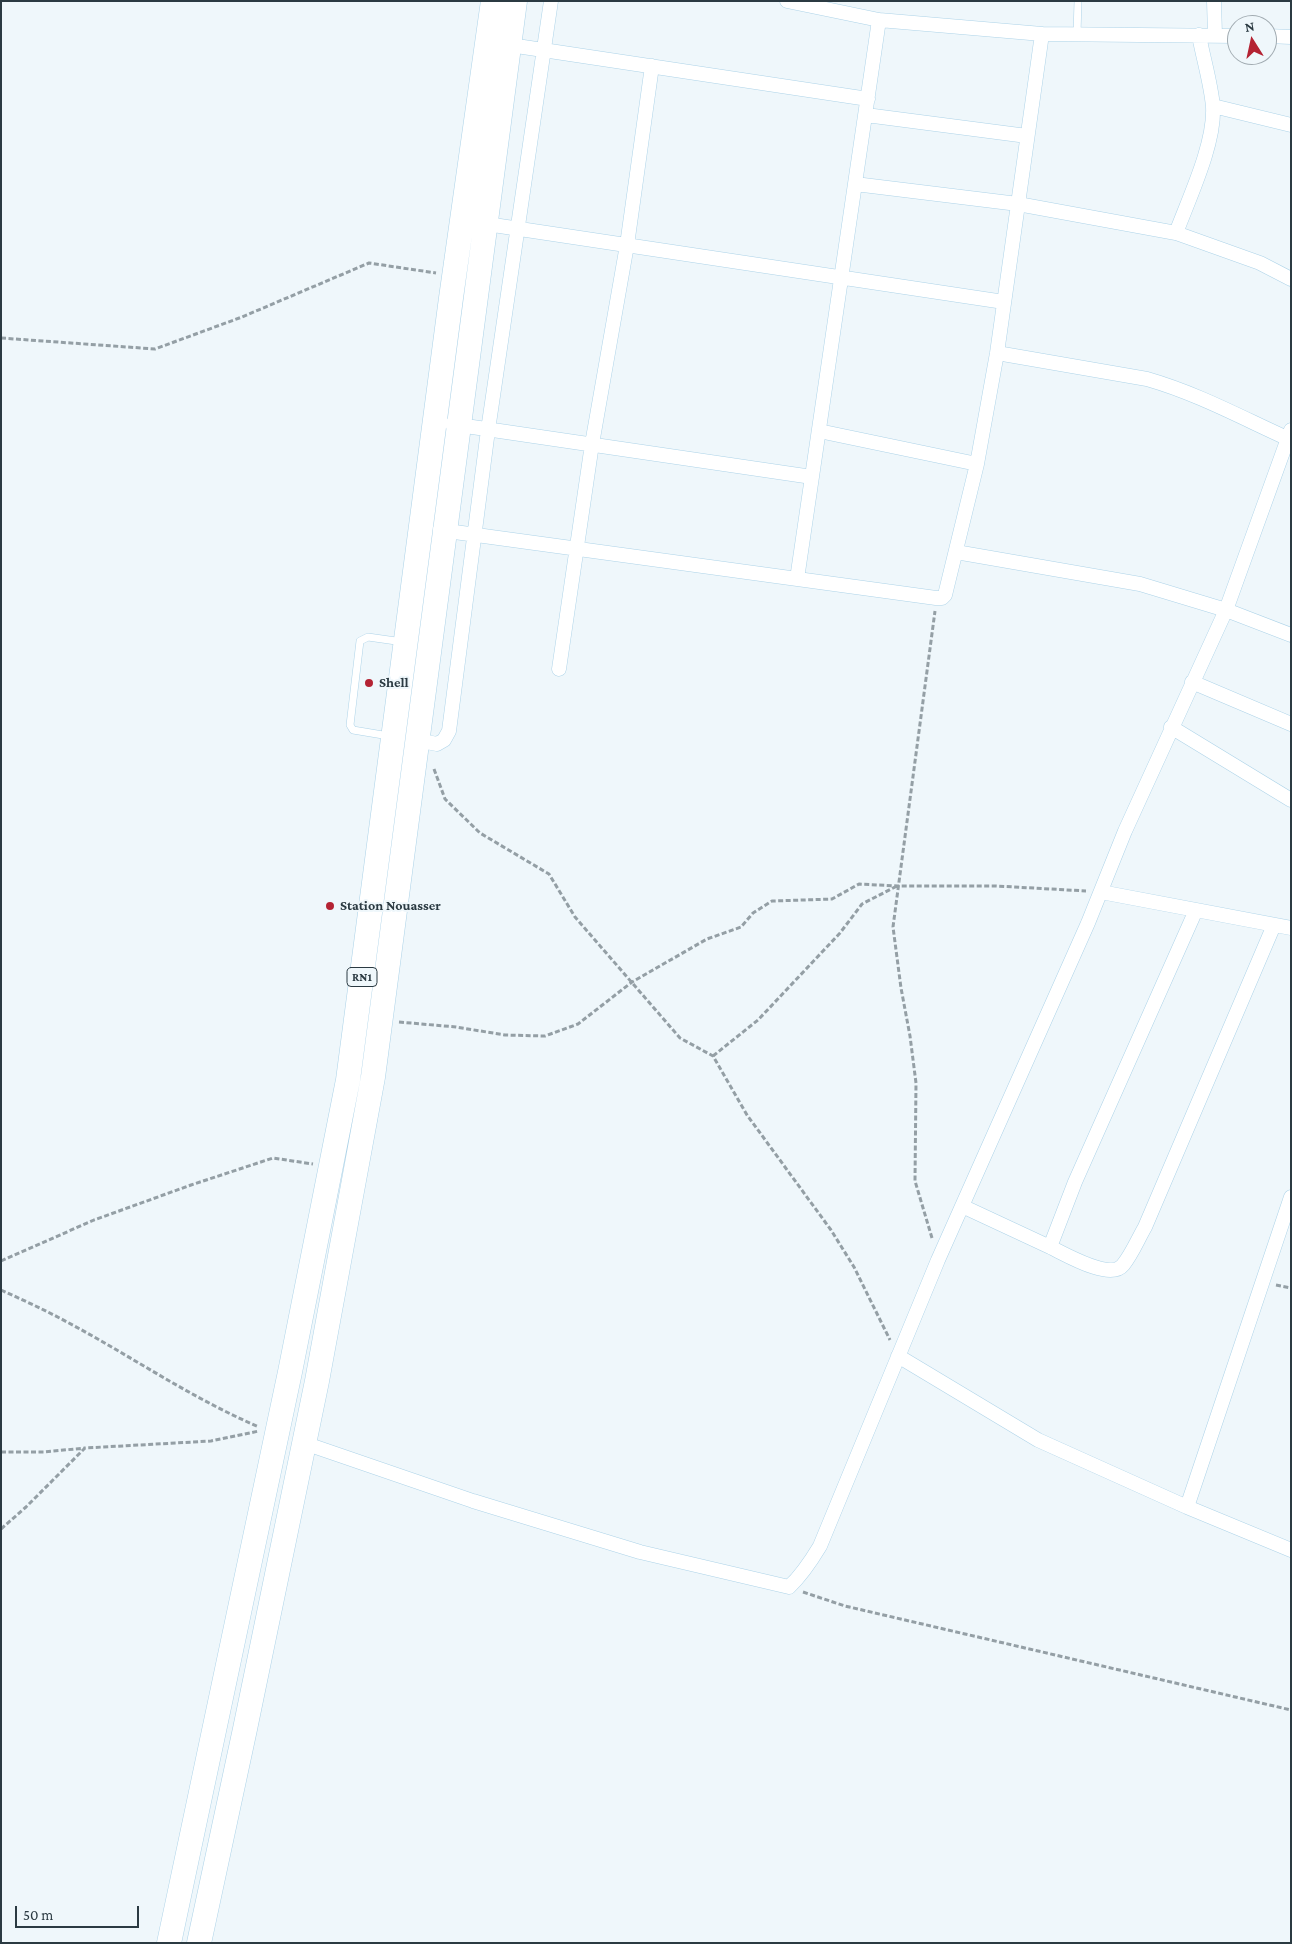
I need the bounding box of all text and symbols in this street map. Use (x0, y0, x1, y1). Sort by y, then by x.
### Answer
north arrow (1227, 15, 1277, 65)
text: N (1243, 18, 1256, 35)
place label: Shell (379, 675, 409, 691)
marker: Shell (363, 677, 375, 689)
place label: Station Nouasser (340, 898, 441, 914)
marker: Station Nouasser (324, 900, 336, 912)
road number: RN1 (347, 968, 377, 986)
scale bar (18, 1896, 141, 1928)
text: 50 m (23, 1907, 53, 1923)

